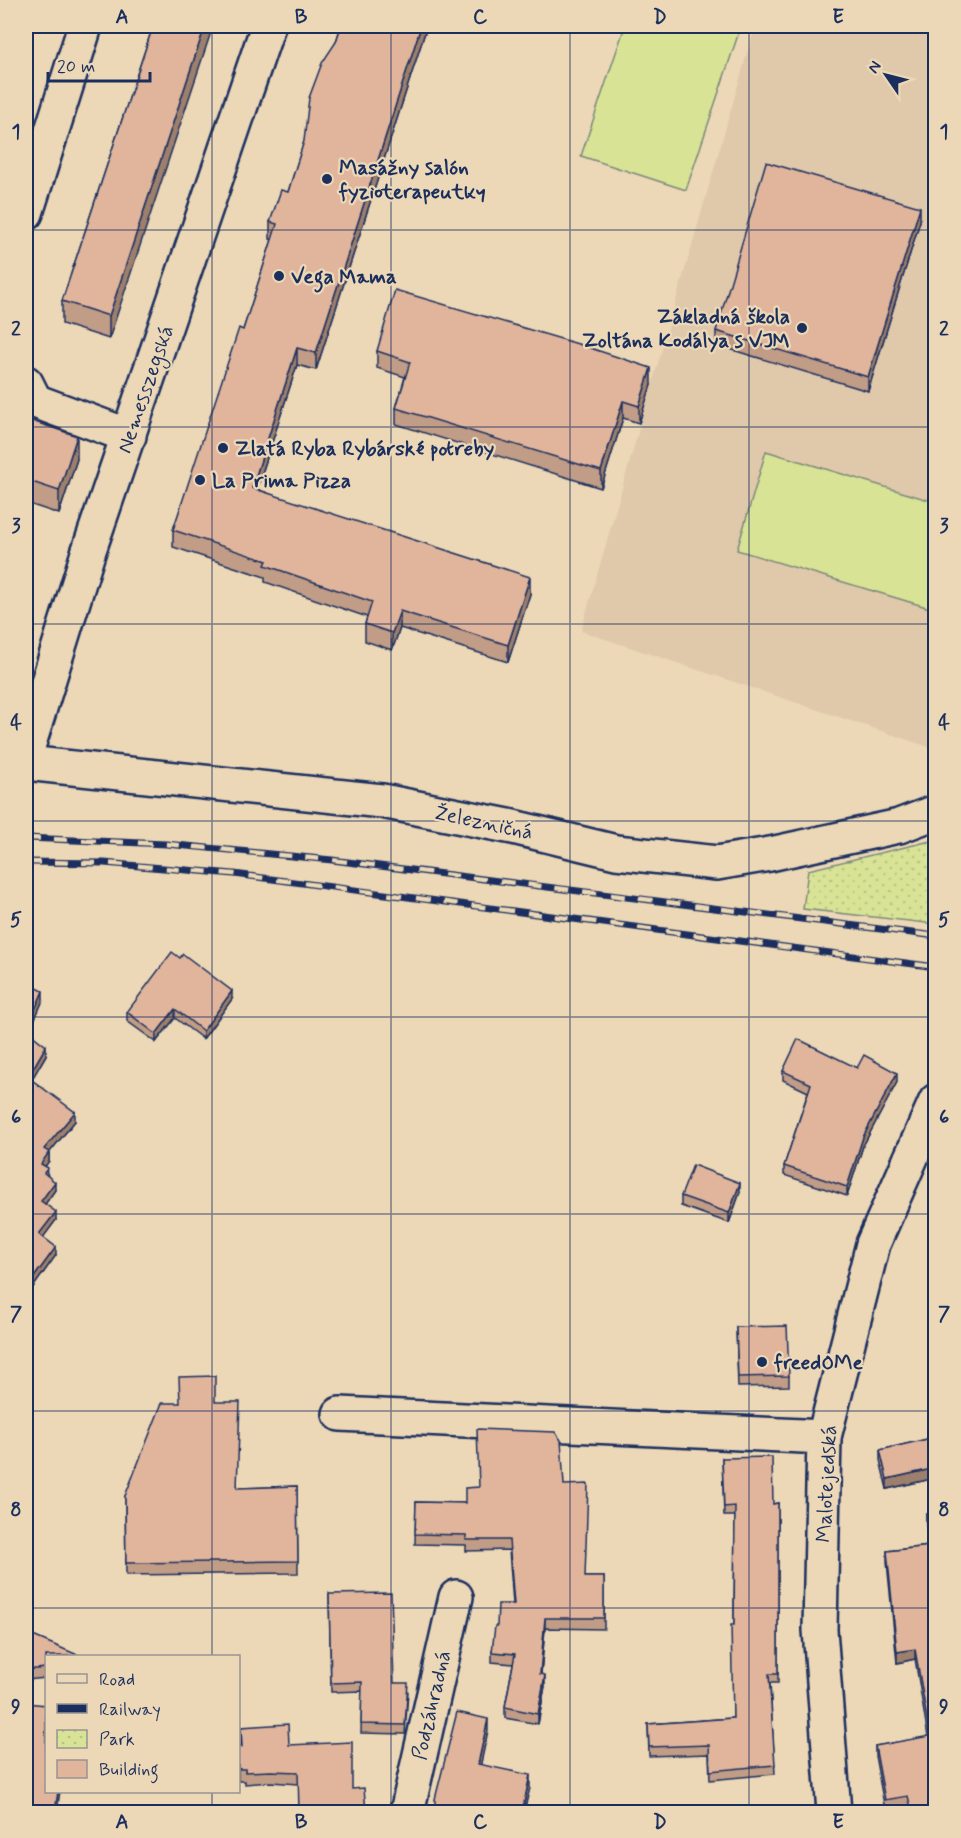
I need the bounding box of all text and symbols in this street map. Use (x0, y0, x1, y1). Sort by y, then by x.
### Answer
text: A (115, 4, 129, 31)
text: B (295, 4, 308, 31)
text: C (473, 4, 488, 31)
text: D (653, 4, 667, 31)
text: E (832, 4, 844, 31)
scale bar (48, 45, 150, 83)
north arrow (856, 45, 916, 105)
text: 20 m (57, 55, 95, 79)
text: N (863, 57, 887, 78)
text: 1 (12, 119, 20, 146)
text: 1 (940, 119, 948, 146)
place label: Masážny salón fyzioterapeutky (338, 154, 486, 206)
marker: Masážny salón fyzioterapeutky (320, 172, 334, 186)
place label: Vega Mama (291, 263, 397, 293)
marker: Vega Mama (272, 269, 286, 283)
place label: Základná škola Zoltána Kodálya s VJM (582, 303, 790, 355)
text: 2 (11, 316, 21, 343)
text: 2 (939, 316, 949, 343)
street label: Nemesszegská (111, 321, 182, 458)
marker: Základná škola Zoltána Kodálya s VJM (795, 321, 809, 335)
place label: Zlatá Ryba Rybárské potreby (235, 435, 495, 463)
marker: Zlatá Ryba Rybárské potreby (216, 441, 230, 455)
place label: La Prima Pizza (212, 467, 351, 495)
marker: La Prima Pizza (193, 473, 207, 487)
text: 3 (11, 513, 21, 540)
text: 3 (939, 513, 949, 540)
text: 4 (10, 710, 22, 737)
text: 4 (938, 710, 950, 737)
street label: Železničná (432, 799, 535, 847)
text: 5 (10, 907, 22, 934)
text: 5 (938, 907, 950, 934)
text: 6 (11, 1104, 21, 1131)
text: 6 (939, 1104, 949, 1131)
text: 7 (10, 1301, 22, 1328)
text: 7 (938, 1301, 950, 1328)
place label: freedOMe (773, 1349, 863, 1377)
marker: freedOMe (755, 1355, 769, 1369)
street label: Malotejedská (810, 1425, 844, 1544)
text: 8 (10, 1497, 22, 1524)
text: 8 (938, 1497, 950, 1524)
street label: Podzáhradná (406, 1648, 458, 1763)
legend (45, 1655, 240, 1793)
text: Road (99, 1668, 135, 1692)
text: 9 (11, 1694, 21, 1721)
text: 9 (939, 1694, 949, 1721)
text: Railway (99, 1698, 161, 1722)
text: Park (99, 1728, 135, 1752)
text: Building (99, 1758, 159, 1784)
text: A (115, 1809, 129, 1836)
text: B (295, 1809, 308, 1836)
text: C (473, 1809, 488, 1836)
text: D (653, 1809, 667, 1836)
text: E (832, 1809, 844, 1836)

